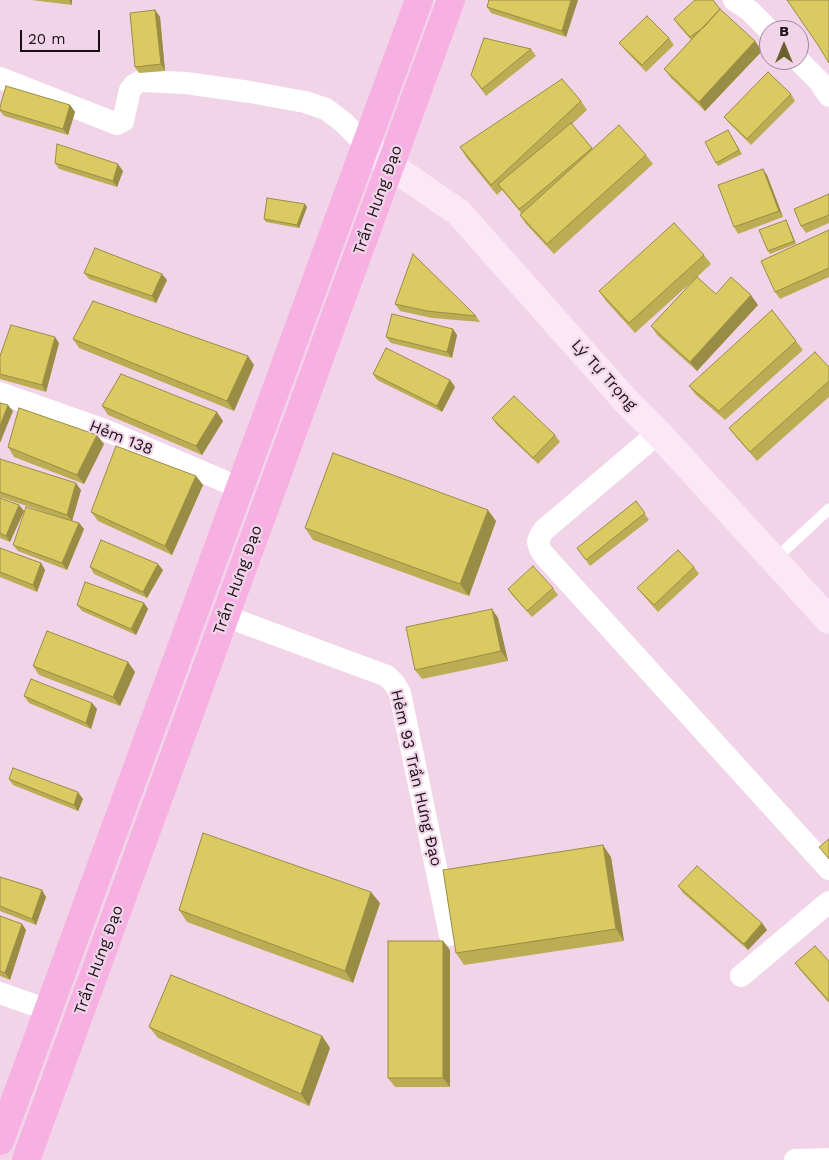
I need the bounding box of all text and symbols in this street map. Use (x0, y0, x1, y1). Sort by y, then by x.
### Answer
scale bar (22, 20, 102, 52)
north arrow (759, 20, 809, 70)
text: B (779, 23, 789, 39)
text: 20 m (28, 30, 66, 48)
street label: Trần Hưng Đạo (349, 143, 407, 257)
street label: Lý Tự Trọng (567, 336, 641, 414)
street label: Hẻm 138 (86, 417, 156, 459)
street label: Trần Hưng Đạo (209, 523, 267, 637)
street label: Hẻm 93 Trần Hưng Đạo (386, 688, 446, 868)
street label: Trần Hưng Đạo (70, 903, 128, 1017)

